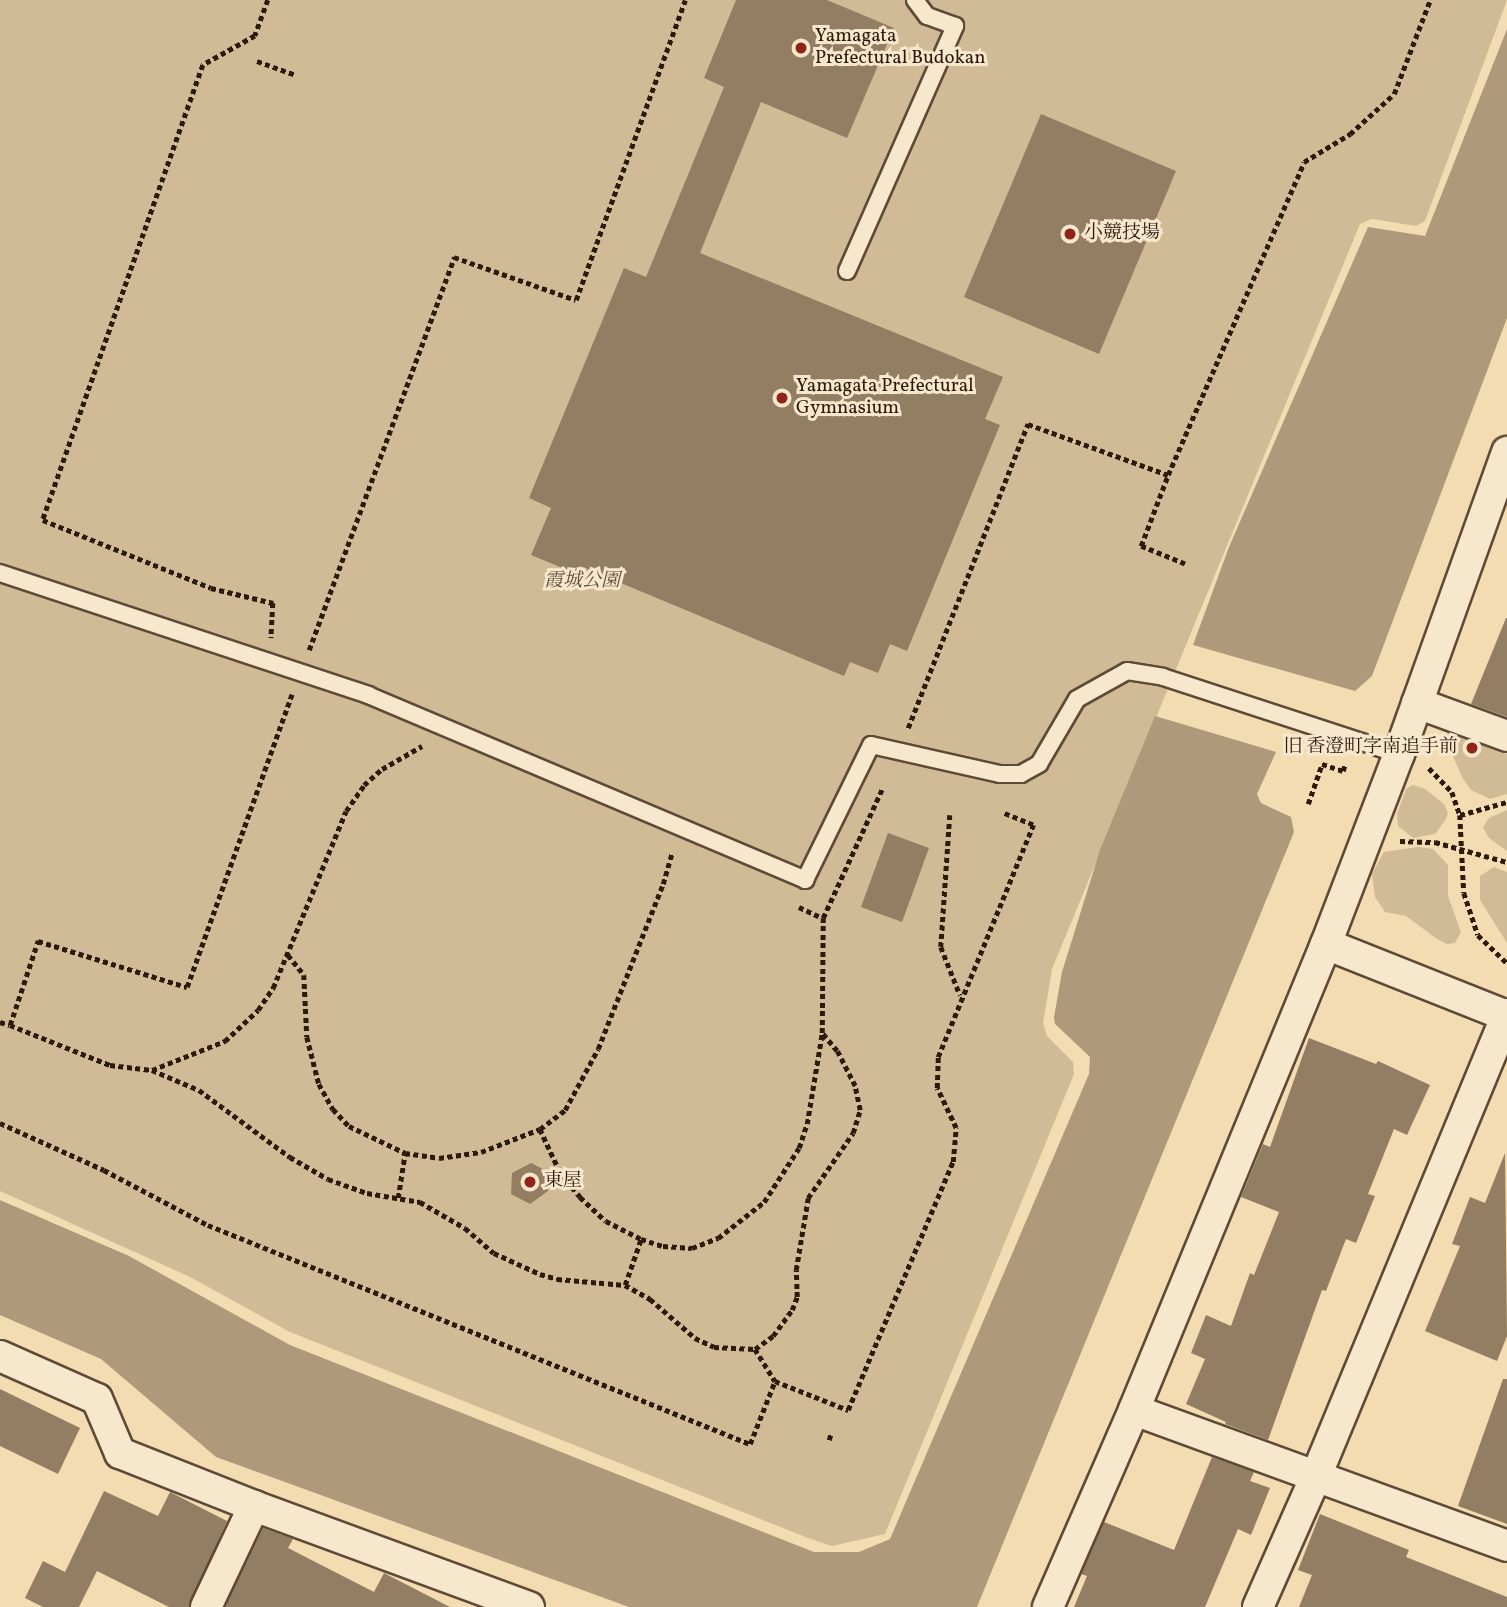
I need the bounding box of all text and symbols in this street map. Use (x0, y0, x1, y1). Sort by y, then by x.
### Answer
place label: Yamagata Prefectural Budokan (815, 26, 986, 70)
marker: Yamagata Prefectural Budokan (793, 40, 809, 56)
place label: 小競技場 (1084, 223, 1160, 245)
marker: 小競技場 (1062, 226, 1078, 242)
place label: Yamagata Prefectural Gymnasium (796, 376, 974, 420)
marker: Yamagata Prefectural Gymnasium (774, 390, 790, 406)
park label: 霞城公園 (544, 571, 620, 593)
place label: 旧 香澄町字南追手前 (1283, 737, 1458, 759)
marker: 旧 香澄町字南追手前 (1464, 740, 1480, 756)
place label: 東屋 (544, 1171, 582, 1193)
marker: 東屋 (522, 1174, 538, 1190)

